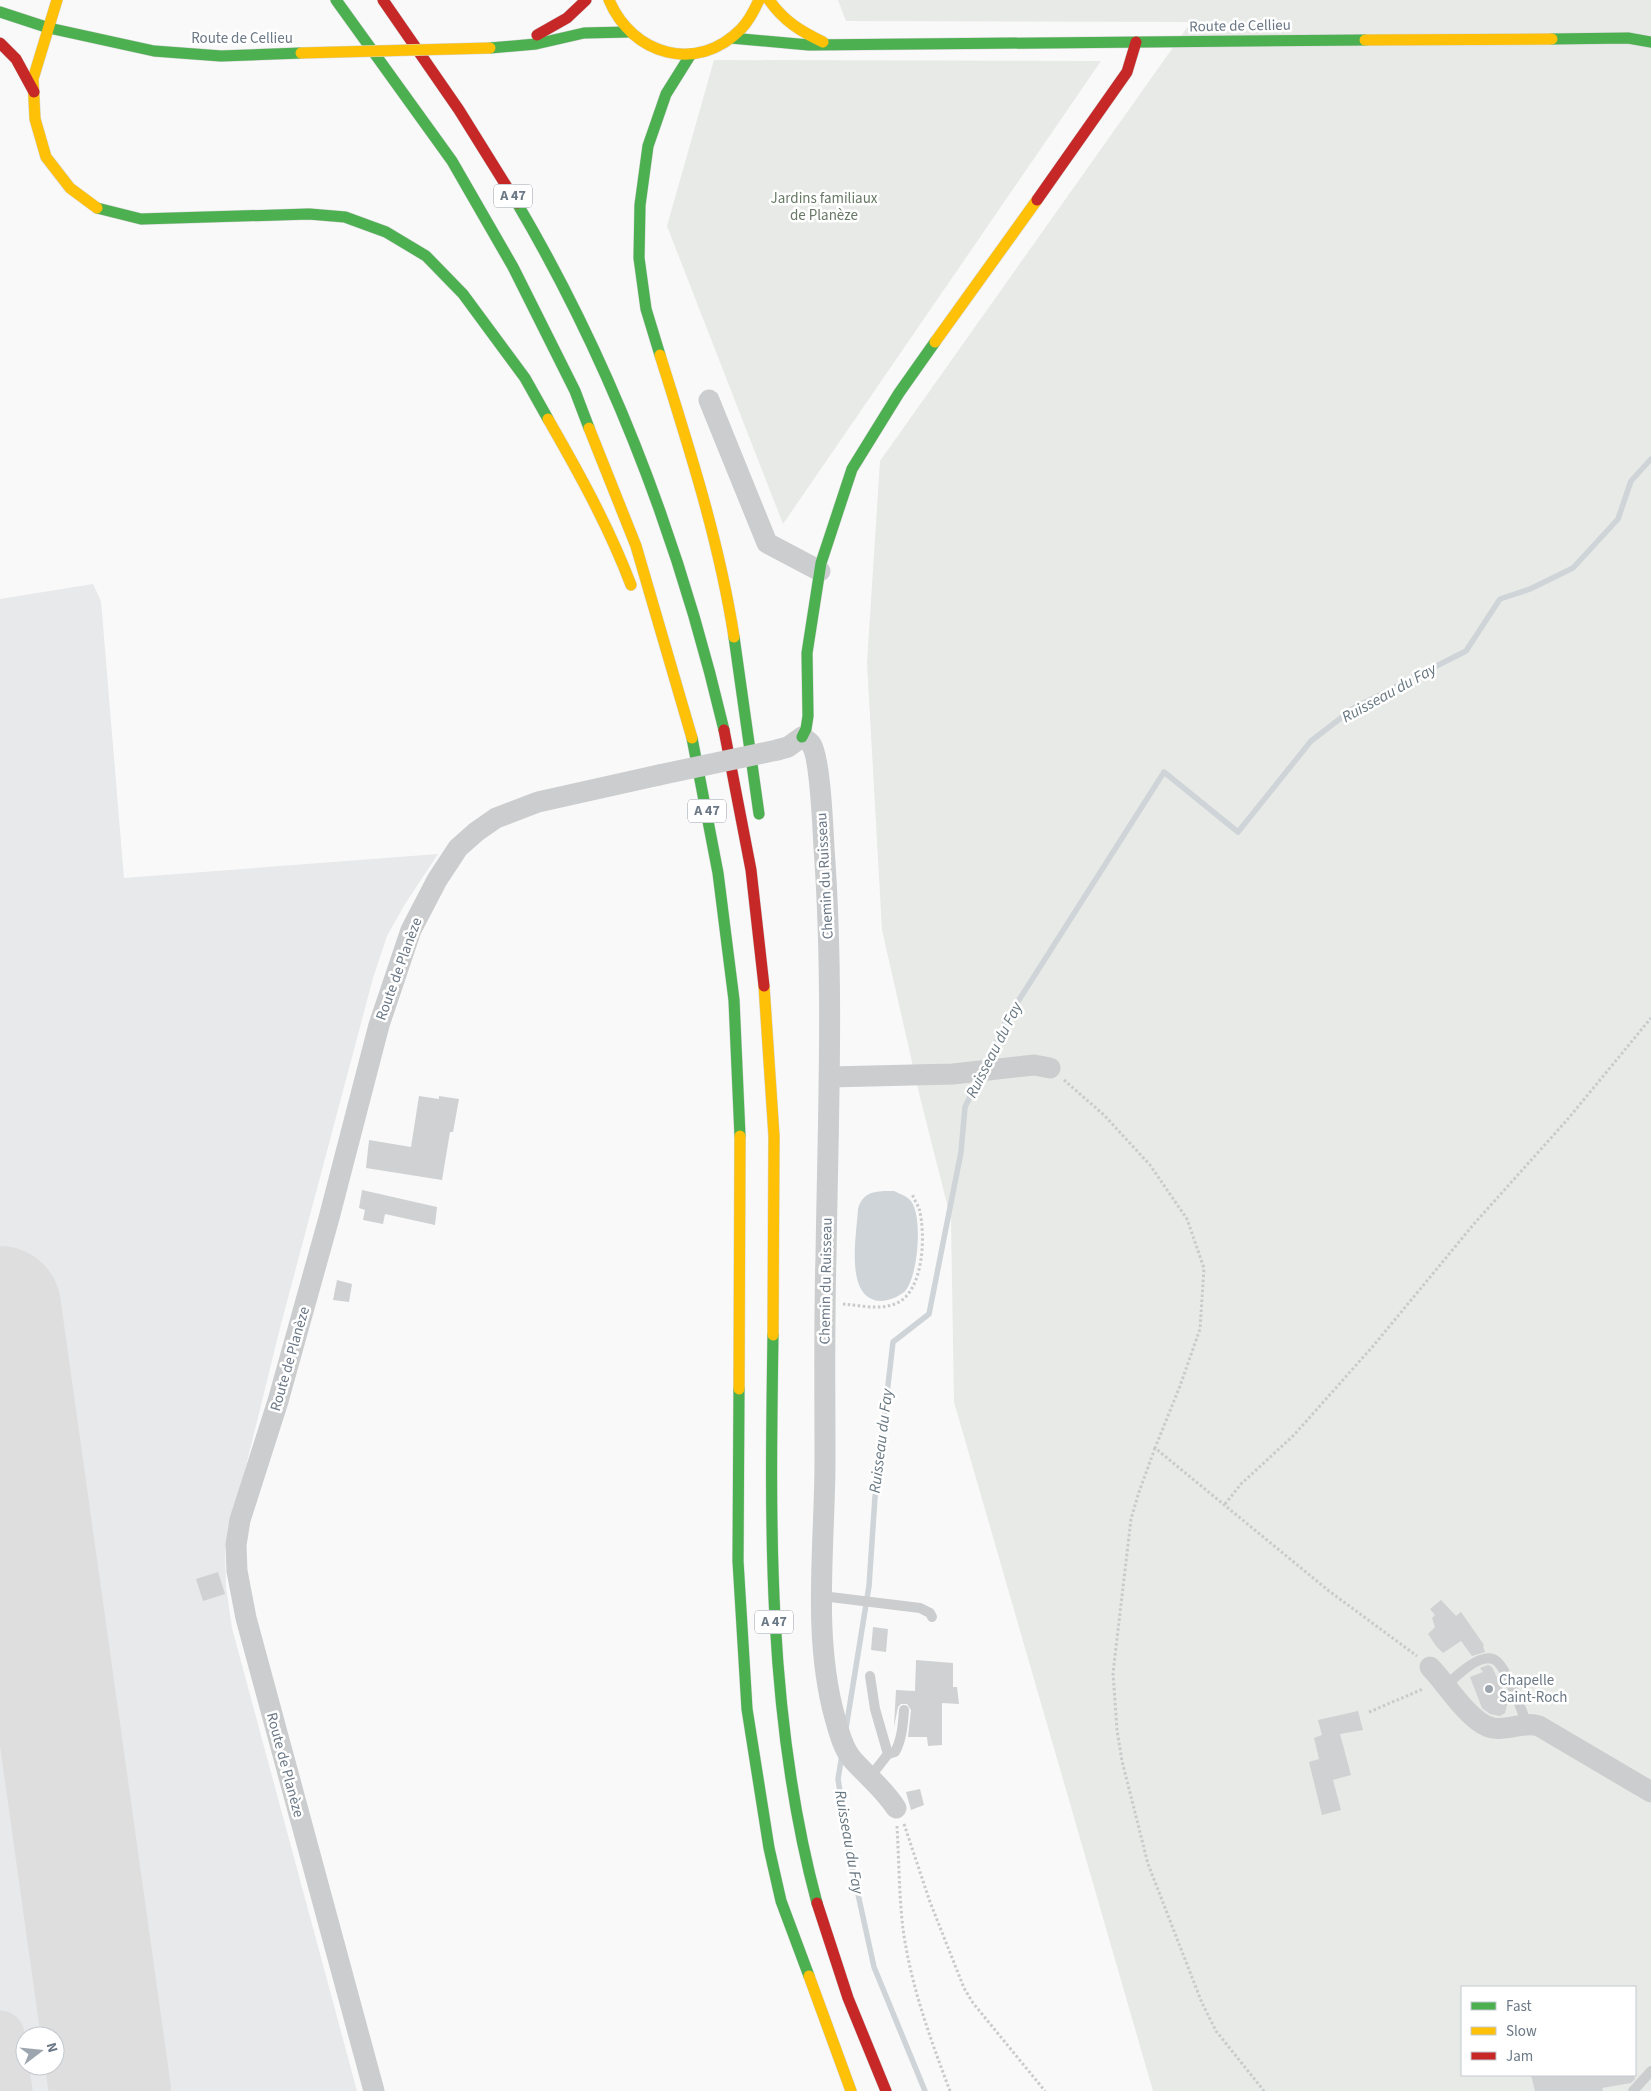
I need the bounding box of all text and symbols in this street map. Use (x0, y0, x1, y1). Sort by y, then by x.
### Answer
street label: Route de Cellieu (1189, 15, 1291, 37)
street label: Route de Cellieu (191, 28, 293, 49)
road number: A 47 (494, 185, 532, 208)
park label: Jardins familiaux de Planèze (771, 188, 878, 226)
water label: Ruisseau du Fay (1338, 658, 1441, 728)
road number: A 47 (688, 799, 726, 822)
street label: Chemin du Ruisseau (811, 812, 839, 940)
street label: Route de Planèze (371, 915, 427, 1023)
water label: Ruisseau du Fay (960, 998, 1028, 1102)
street label: Chemin du Ruisseau (814, 1217, 838, 1345)
street label: Route de Planèze (265, 1304, 315, 1414)
water label: Ruisseau du Fay (864, 1387, 898, 1494)
road number: A 47 (755, 1610, 793, 1634)
place label: Chapelle Saint-Roch (1499, 1670, 1567, 1708)
marker: Chapelle Saint-Roch (1483, 1683, 1495, 1695)
street label: Route de Planèze (261, 1710, 309, 1820)
water label: Ruisseau du Fay (829, 1788, 869, 1896)
legend (1461, 1986, 1636, 2076)
text: Fast (1506, 1996, 1532, 2017)
text: Slow (1506, 2021, 1537, 2042)
north arrow (15, 2026, 65, 2076)
text: N (41, 2040, 62, 2055)
text: Jam (1506, 2046, 1533, 2067)

